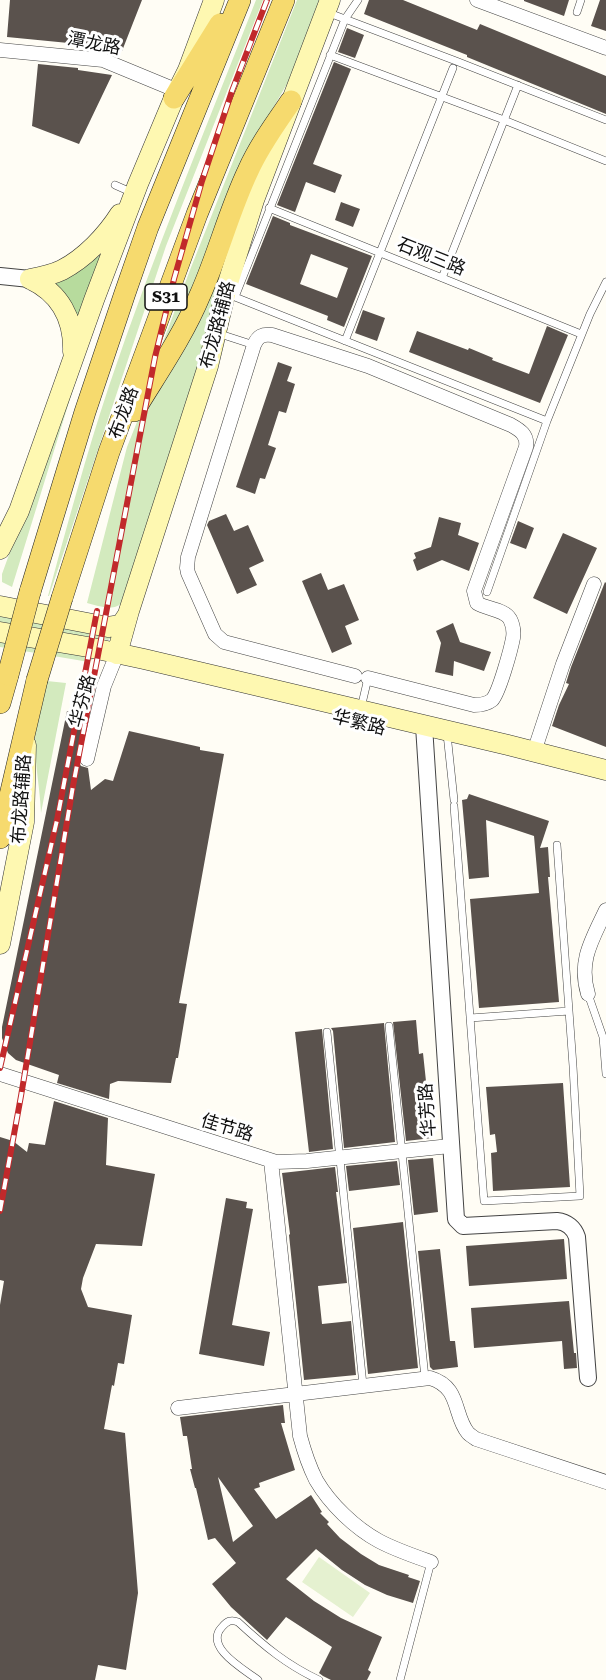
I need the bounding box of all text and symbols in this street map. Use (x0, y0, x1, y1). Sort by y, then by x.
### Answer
street label: 潭龙路 (65, 28, 123, 60)
street label: 石观三路 (394, 234, 468, 280)
street label: 布龙路辅路 (196, 279, 240, 371)
road number: S31 (145, 284, 187, 310)
street label: 布龙路 (105, 384, 143, 442)
street label: 华芬路 (66, 672, 100, 730)
street label: 华繁路 (330, 706, 388, 740)
street label: 布龙路辅路 (8, 753, 36, 845)
street label: 华芳路 (415, 1082, 441, 1138)
street label: 佳节路 (198, 1110, 256, 1146)

